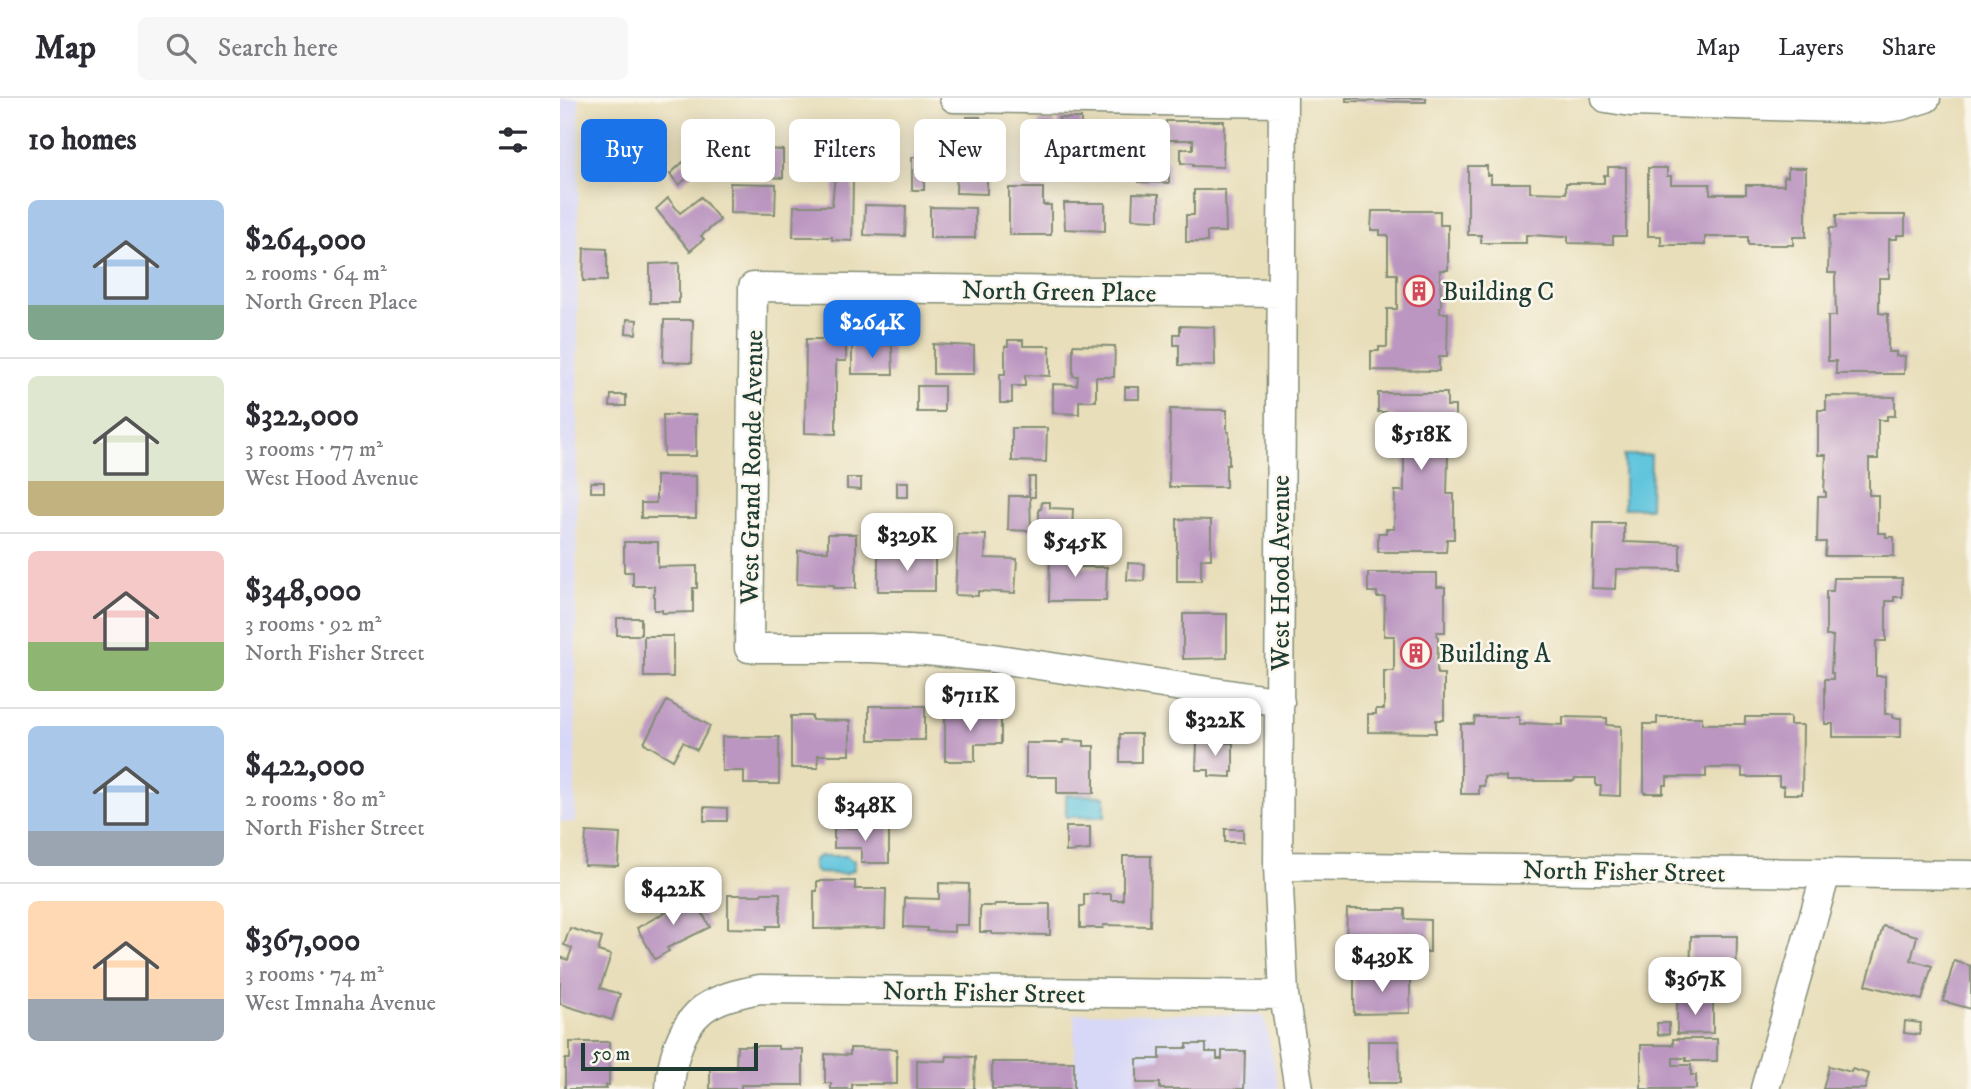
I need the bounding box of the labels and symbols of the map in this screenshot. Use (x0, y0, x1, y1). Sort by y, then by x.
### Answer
street label: North Green Place (961, 274, 1157, 311)
building icon: Building C (1402, 274, 1436, 308)
place label: Building C (1442, 276, 1554, 309)
pin: $264K (823, 300, 921, 360)
street label: West Grand Ronde Avenue (734, 330, 771, 606)
pin: $518K (1372, 412, 1470, 472)
street label: West Hood Avenue (1265, 475, 1298, 672)
pin: $329K (858, 514, 956, 573)
pin: $545K (1026, 519, 1124, 579)
building icon: Building A (1399, 636, 1433, 670)
place label: Building A (1439, 638, 1551, 671)
pin: $711K (921, 674, 1019, 733)
pin: $322K (1166, 698, 1264, 758)
pin: $348K (816, 784, 914, 843)
street label: North Fisher Street (1522, 854, 1726, 891)
pin: $422K (624, 868, 722, 927)
pin: $439K (1333, 934, 1431, 994)
pin: $367K (1646, 958, 1744, 1017)
street label: North Fisher Street (882, 975, 1086, 1012)
scale bar (581, 1040, 758, 1072)

